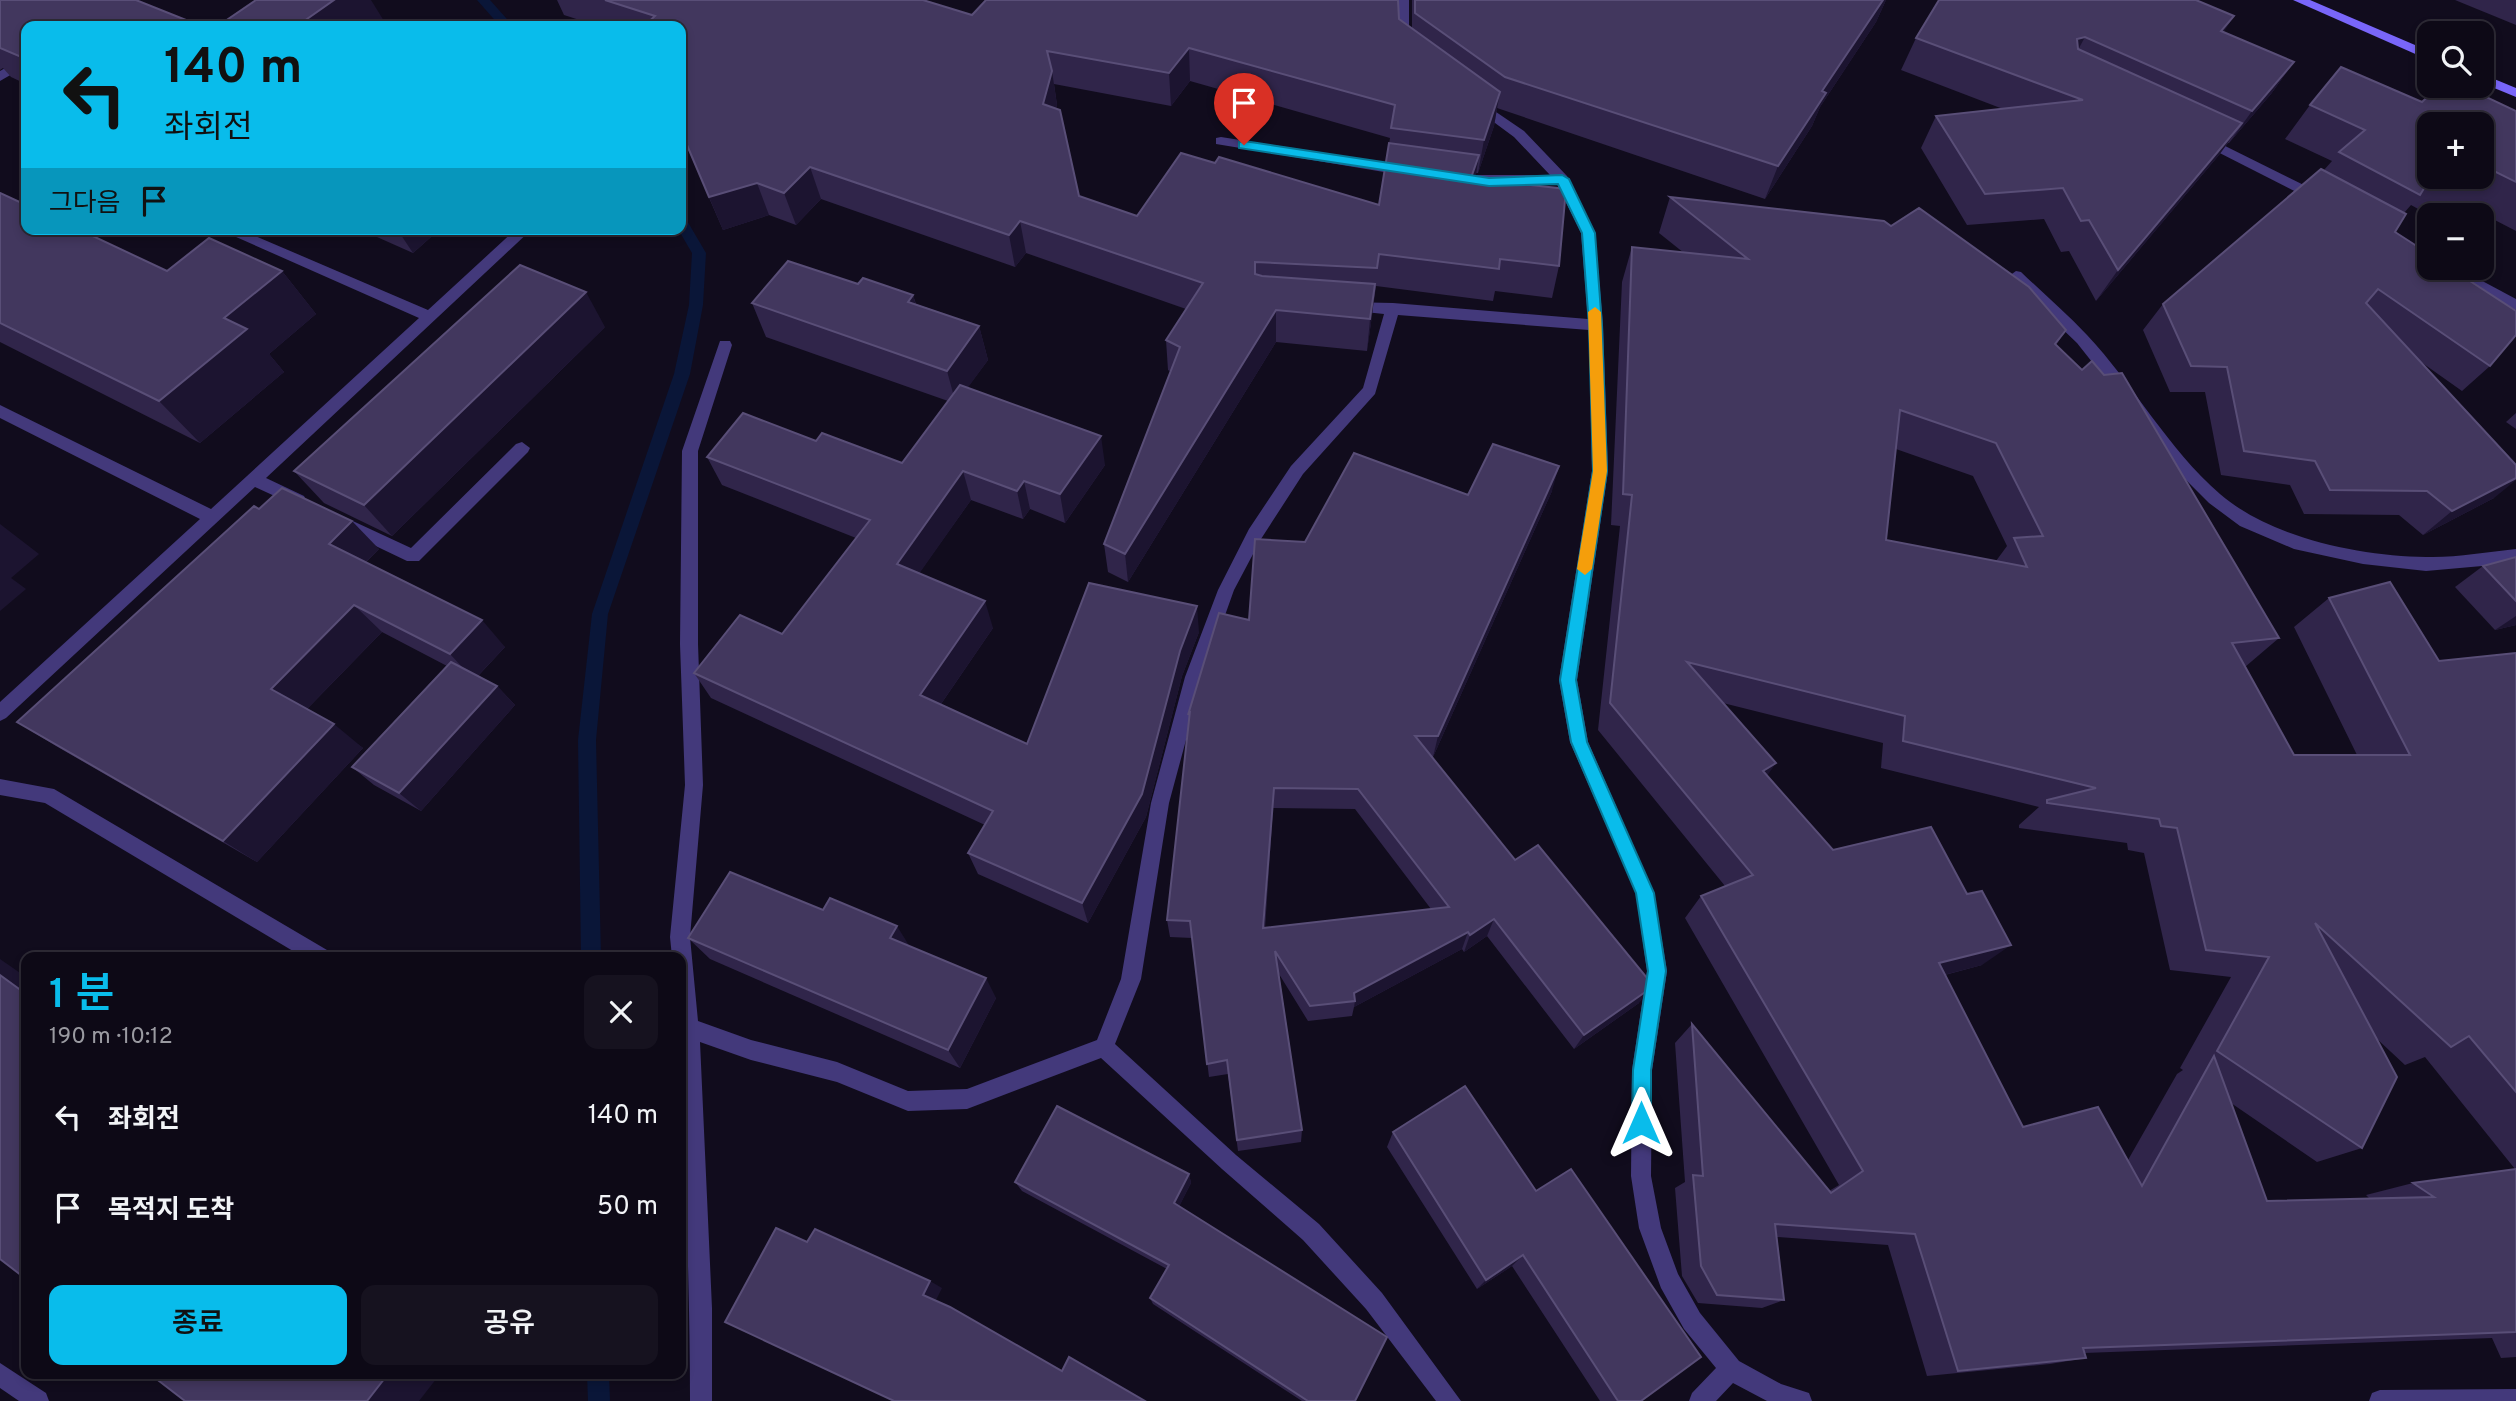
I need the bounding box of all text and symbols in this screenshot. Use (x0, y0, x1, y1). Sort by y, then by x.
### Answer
map controls (2417, 21, 2494, 280)
button: search (2417, 21, 2494, 98)
text: 140 m (164, 39, 303, 101)
icon: left (49, 49, 140, 140)
pin (1214, 73, 1274, 145)
icon: arrive (1225, 84, 1263, 122)
text: 좌회전 (164, 109, 252, 149)
button: + (2417, 112, 2494, 189)
icon: arrive (135, 182, 173, 220)
text: 그다음 (49, 188, 121, 221)
button: − (2417, 203, 2494, 280)
text: 1 분 (49, 970, 114, 1023)
button: close (584, 975, 658, 1049)
text: 190 m · 10:12 (49, 1023, 173, 1052)
position arrow (1604, 1086, 1678, 1160)
icon: left (49, 1098, 87, 1136)
text: 140 m (588, 1100, 658, 1133)
text: 좌회전 (108, 1104, 180, 1137)
icon: arrive (49, 1189, 87, 1227)
text: 50 m (597, 1191, 658, 1224)
text: 목적지 도착 (108, 1195, 234, 1228)
button: 종료 (49, 1285, 347, 1365)
button: 공유 (361, 1285, 658, 1365)

